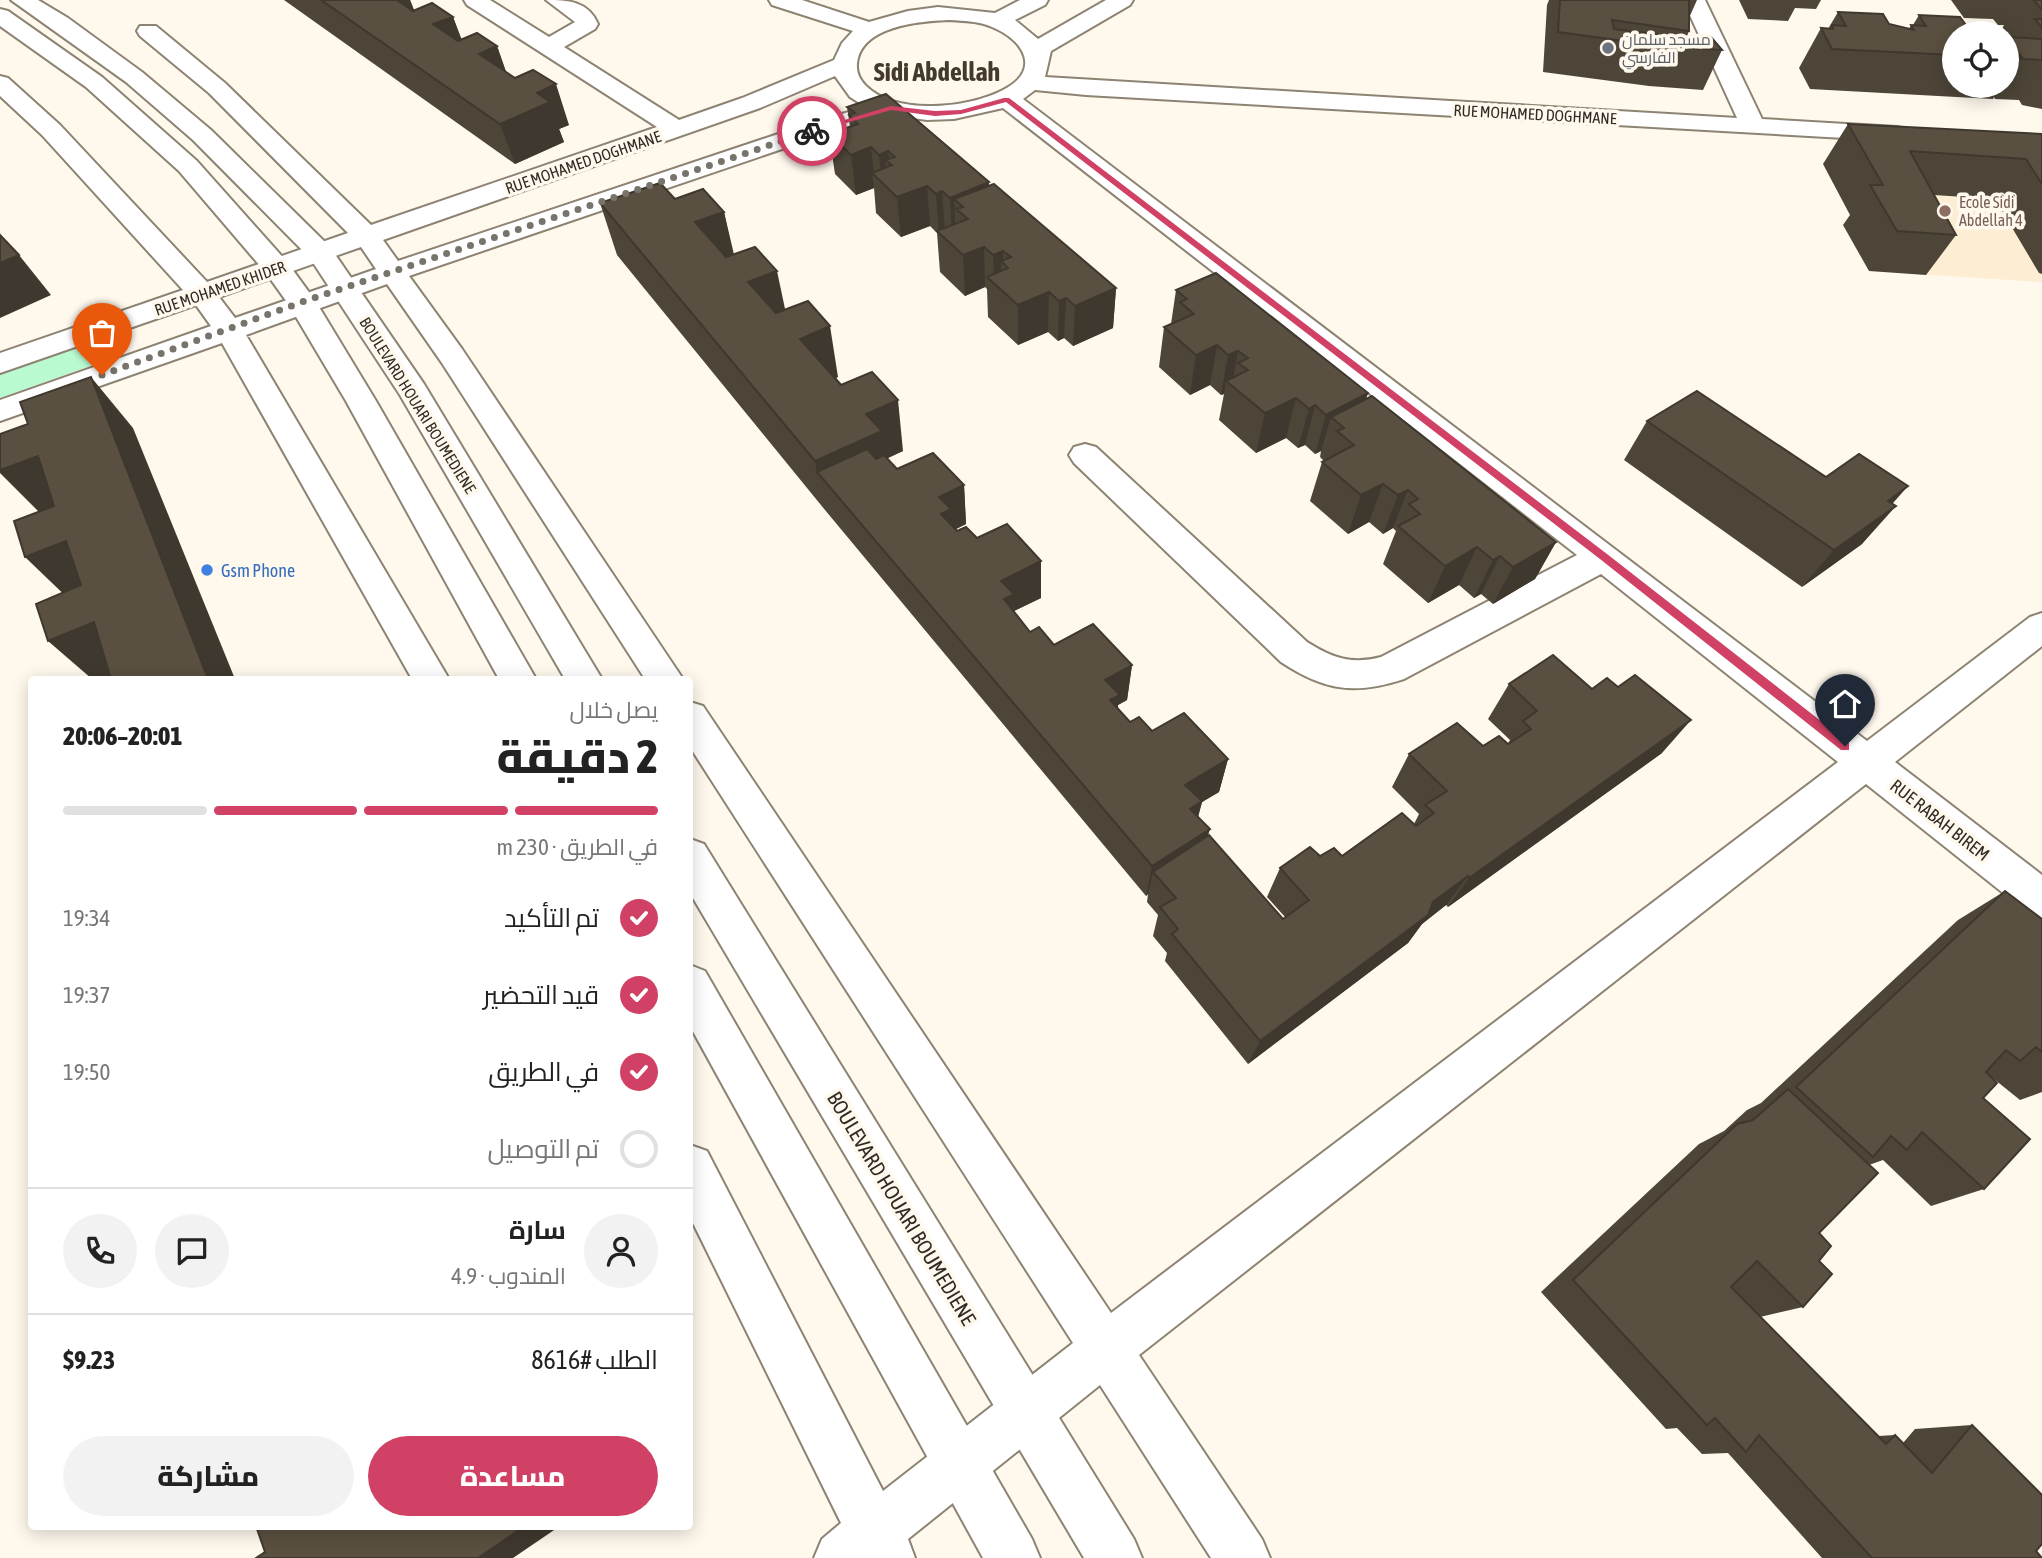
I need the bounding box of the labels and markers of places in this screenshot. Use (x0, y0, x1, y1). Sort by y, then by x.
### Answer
place label: مسجد سلمان الفارسي (1622, 30, 1711, 70)
marker: مسجد سلمان الفارسي (1600, 40, 1616, 56)
place label: Ecole Sidi Abdellah 4 (1959, 193, 2023, 229)
marker: Ecole Sidi Abdellah 4 (1937, 203, 1953, 219)
pin (72, 303, 132, 375)
place label: Gsm Phone (221, 560, 295, 581)
marker: Gsm Phone (199, 562, 215, 578)
pin (1815, 674, 1875, 746)

